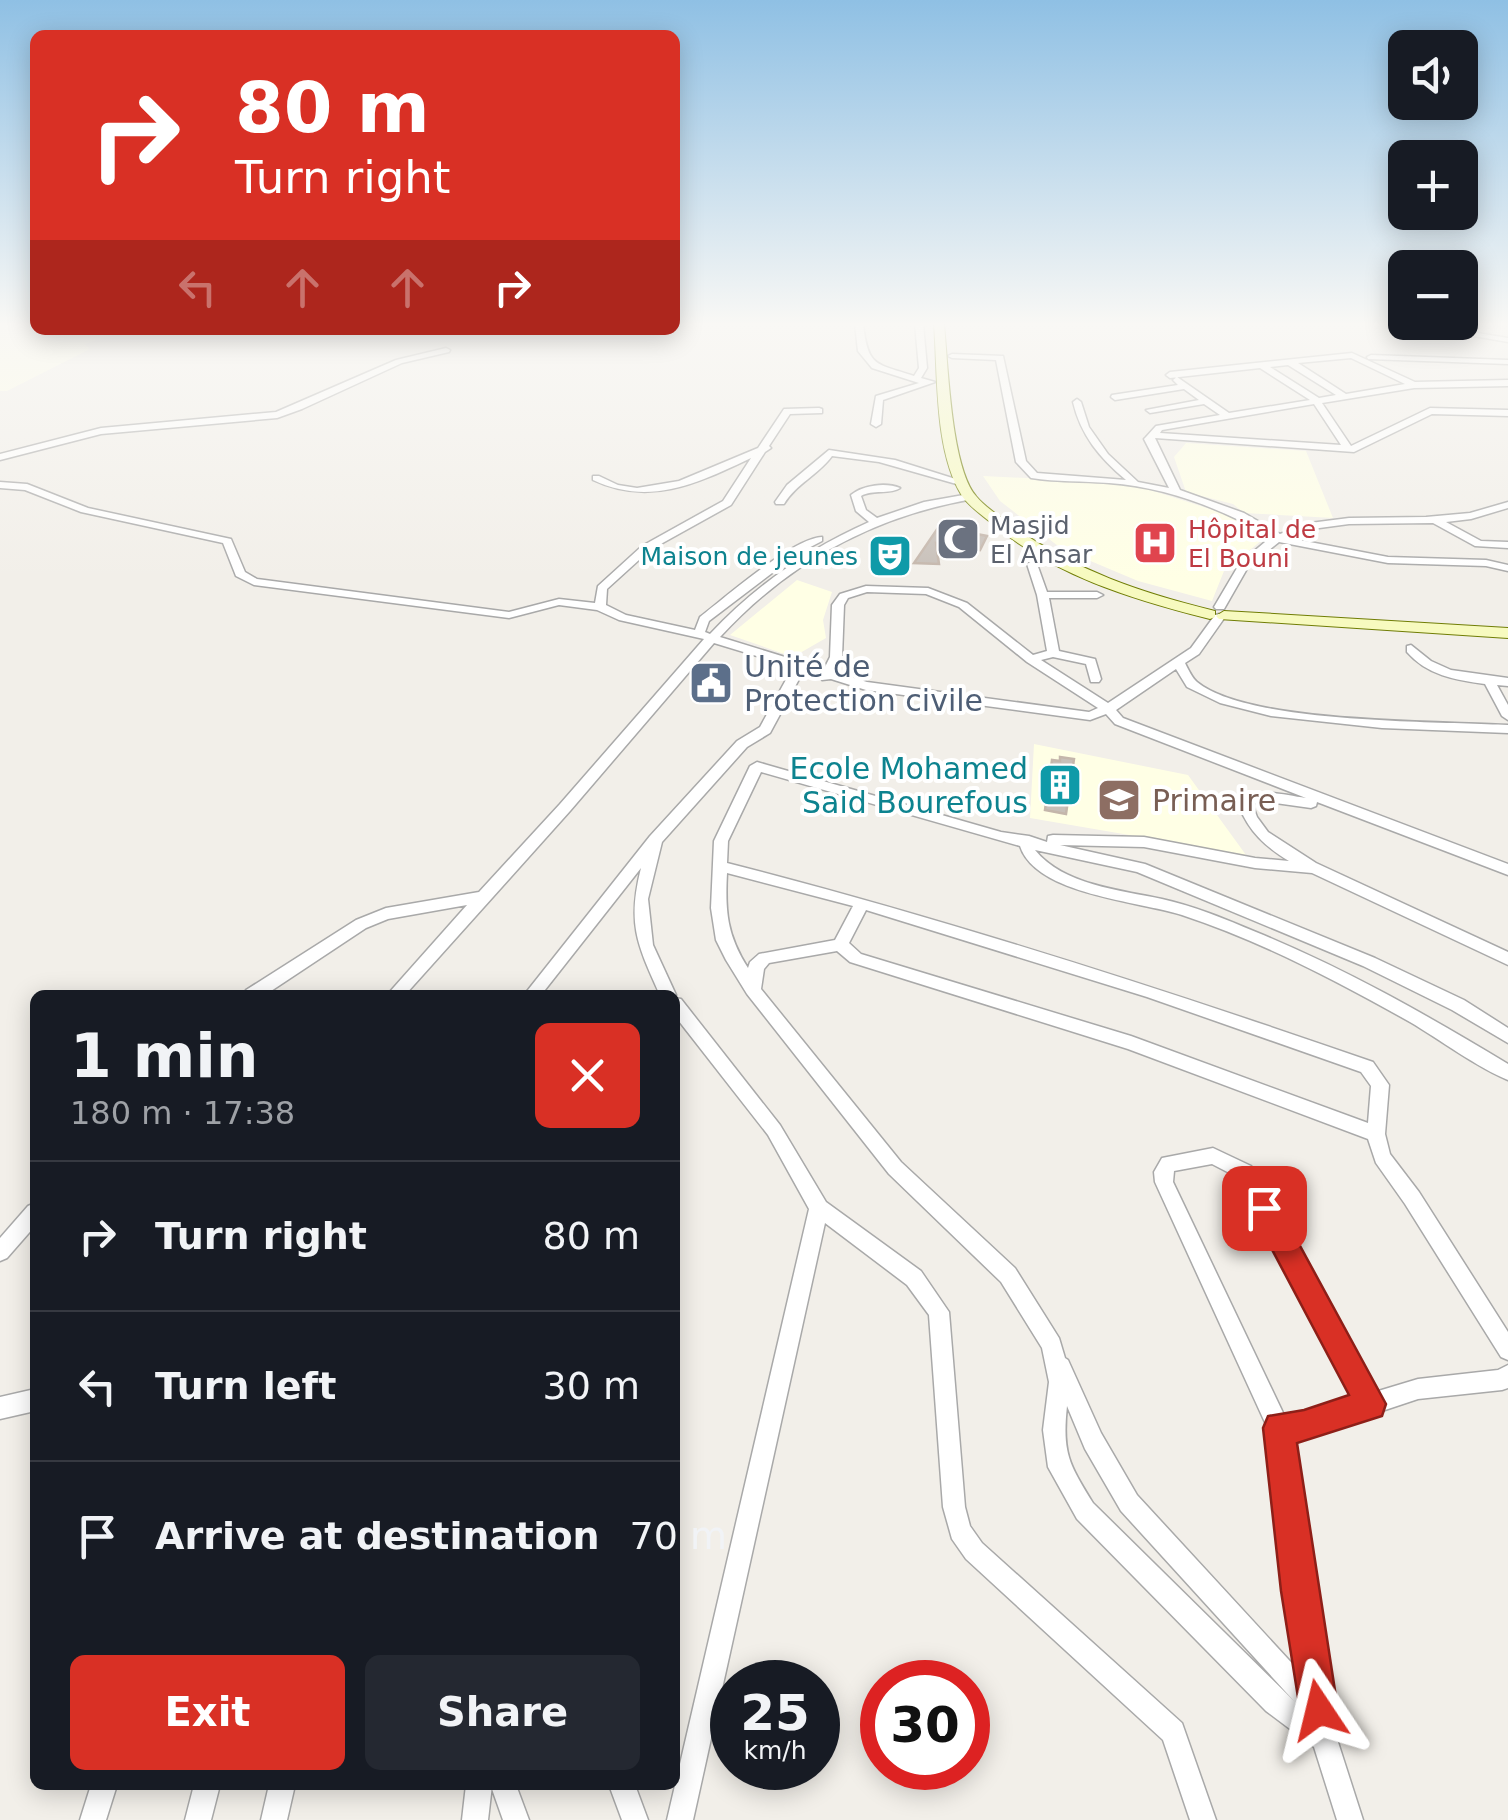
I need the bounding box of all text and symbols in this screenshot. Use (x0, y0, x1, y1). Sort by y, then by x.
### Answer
map controls (1388, 30, 1478, 340)
button: sound (1388, 30, 1478, 120)
text: 80 m (235, 67, 430, 149)
icon: right (70, 70, 200, 200)
button: + (1388, 140, 1478, 230)
text: Turn right (235, 151, 450, 204)
button: − (1388, 250, 1478, 340)
icon: left (170, 260, 225, 315)
icon: ahead (275, 260, 330, 315)
icon: ahead (380, 260, 435, 315)
icon: right (485, 260, 540, 315)
place label: Masjid El Ansar (990, 511, 1093, 569)
place label: Hôpital de El Bouni (1188, 515, 1316, 573)
mosque icon: Masjid El Ansar (935, 516, 981, 562)
hospital icon: Hôpital de El Bouni (1132, 520, 1178, 566)
theatre icon: Maison de jeunes (867, 533, 913, 579)
place label: Maison de jeunes (640, 542, 858, 571)
place label: Unité de Protection civile (744, 649, 983, 718)
public building icon: Unité de Protection civile (688, 660, 734, 706)
place label: Ecole Mohamed Said Bourefous (790, 751, 1028, 820)
building icon: Ecole Mohamed Said Bourefous (1037, 762, 1083, 808)
school or university icon: Primaire (1096, 777, 1142, 823)
place label: Primaire (1152, 783, 1276, 818)
text: 1 min (70, 1021, 258, 1091)
button: close (535, 1023, 640, 1128)
text: 180 m · 17:38 (70, 1094, 295, 1132)
pin (1222, 1166, 1307, 1251)
icon: arrive (1237, 1181, 1292, 1236)
icon: right (70, 1209, 125, 1264)
text: Turn right (155, 1214, 367, 1258)
text: 80 m (543, 1214, 640, 1258)
icon: left (70, 1359, 125, 1414)
text: Turn left (155, 1364, 336, 1408)
text: 30 m (543, 1364, 640, 1408)
icon: arrive (70, 1509, 125, 1564)
text: Arrive at destination (155, 1514, 600, 1558)
text: 70 m (630, 1514, 727, 1558)
button: Exit (70, 1655, 345, 1770)
button: Share (365, 1655, 640, 1770)
position arrow (1267, 1658, 1371, 1762)
speed limit sign: 30 (860, 1660, 990, 1790)
text: 25 (740, 1684, 810, 1742)
text: km/h (743, 1736, 807, 1765)

